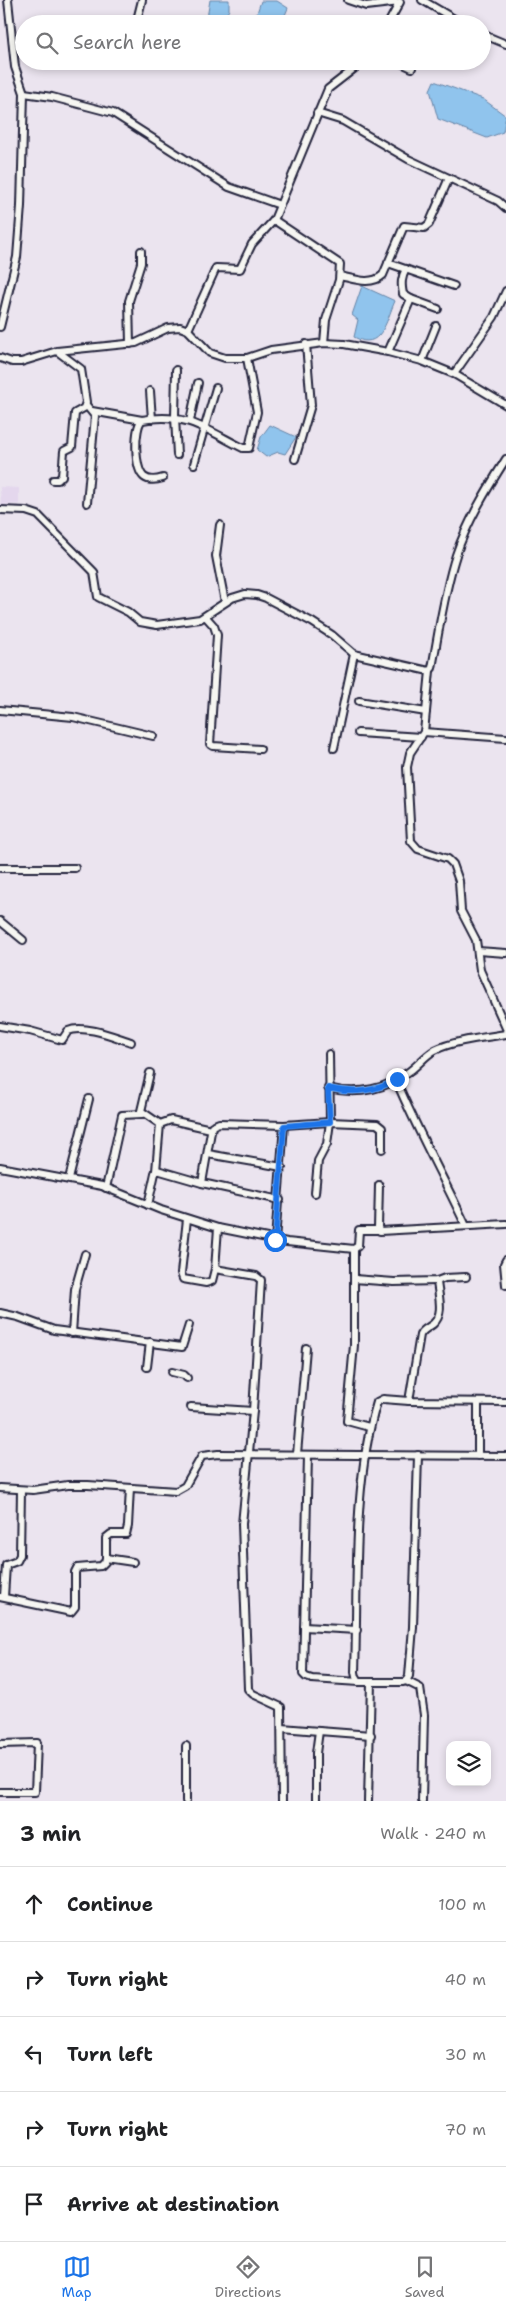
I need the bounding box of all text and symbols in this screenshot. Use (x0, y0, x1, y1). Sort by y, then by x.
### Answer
search box (15, 15, 491, 70)
icon: search (33, 29, 61, 57)
text: Search here (73, 30, 182, 55)
route end (386, 1068, 409, 1091)
route start (264, 1229, 287, 1252)
map controls (446, 1741, 491, 1786)
button: layers (446, 1741, 491, 1786)
text: 3 min (20, 1820, 81, 1848)
text: Walk · 240 m (380, 1823, 486, 1844)
icon: ahead (20, 1890, 48, 1918)
text: Continue (67, 1892, 153, 1917)
text: 100 m (438, 1894, 486, 1915)
icon: right (20, 1965, 48, 1993)
text: Turn right (67, 1967, 168, 1992)
text: 40 m (444, 1969, 486, 1990)
icon: left (20, 2040, 48, 2068)
text: Turn left (67, 2042, 153, 2067)
text: 30 m (445, 2044, 486, 2065)
icon: right (20, 2115, 48, 2143)
text: Turn right (67, 2117, 168, 2142)
text: 70 m (445, 2119, 486, 2140)
icon: arrive (20, 2190, 48, 2218)
text: Arrive at destination (67, 2192, 279, 2217)
tab: Map (62, 2253, 92, 2301)
tab: Directions (215, 2253, 281, 2301)
tab: Saved (405, 2253, 444, 2301)

